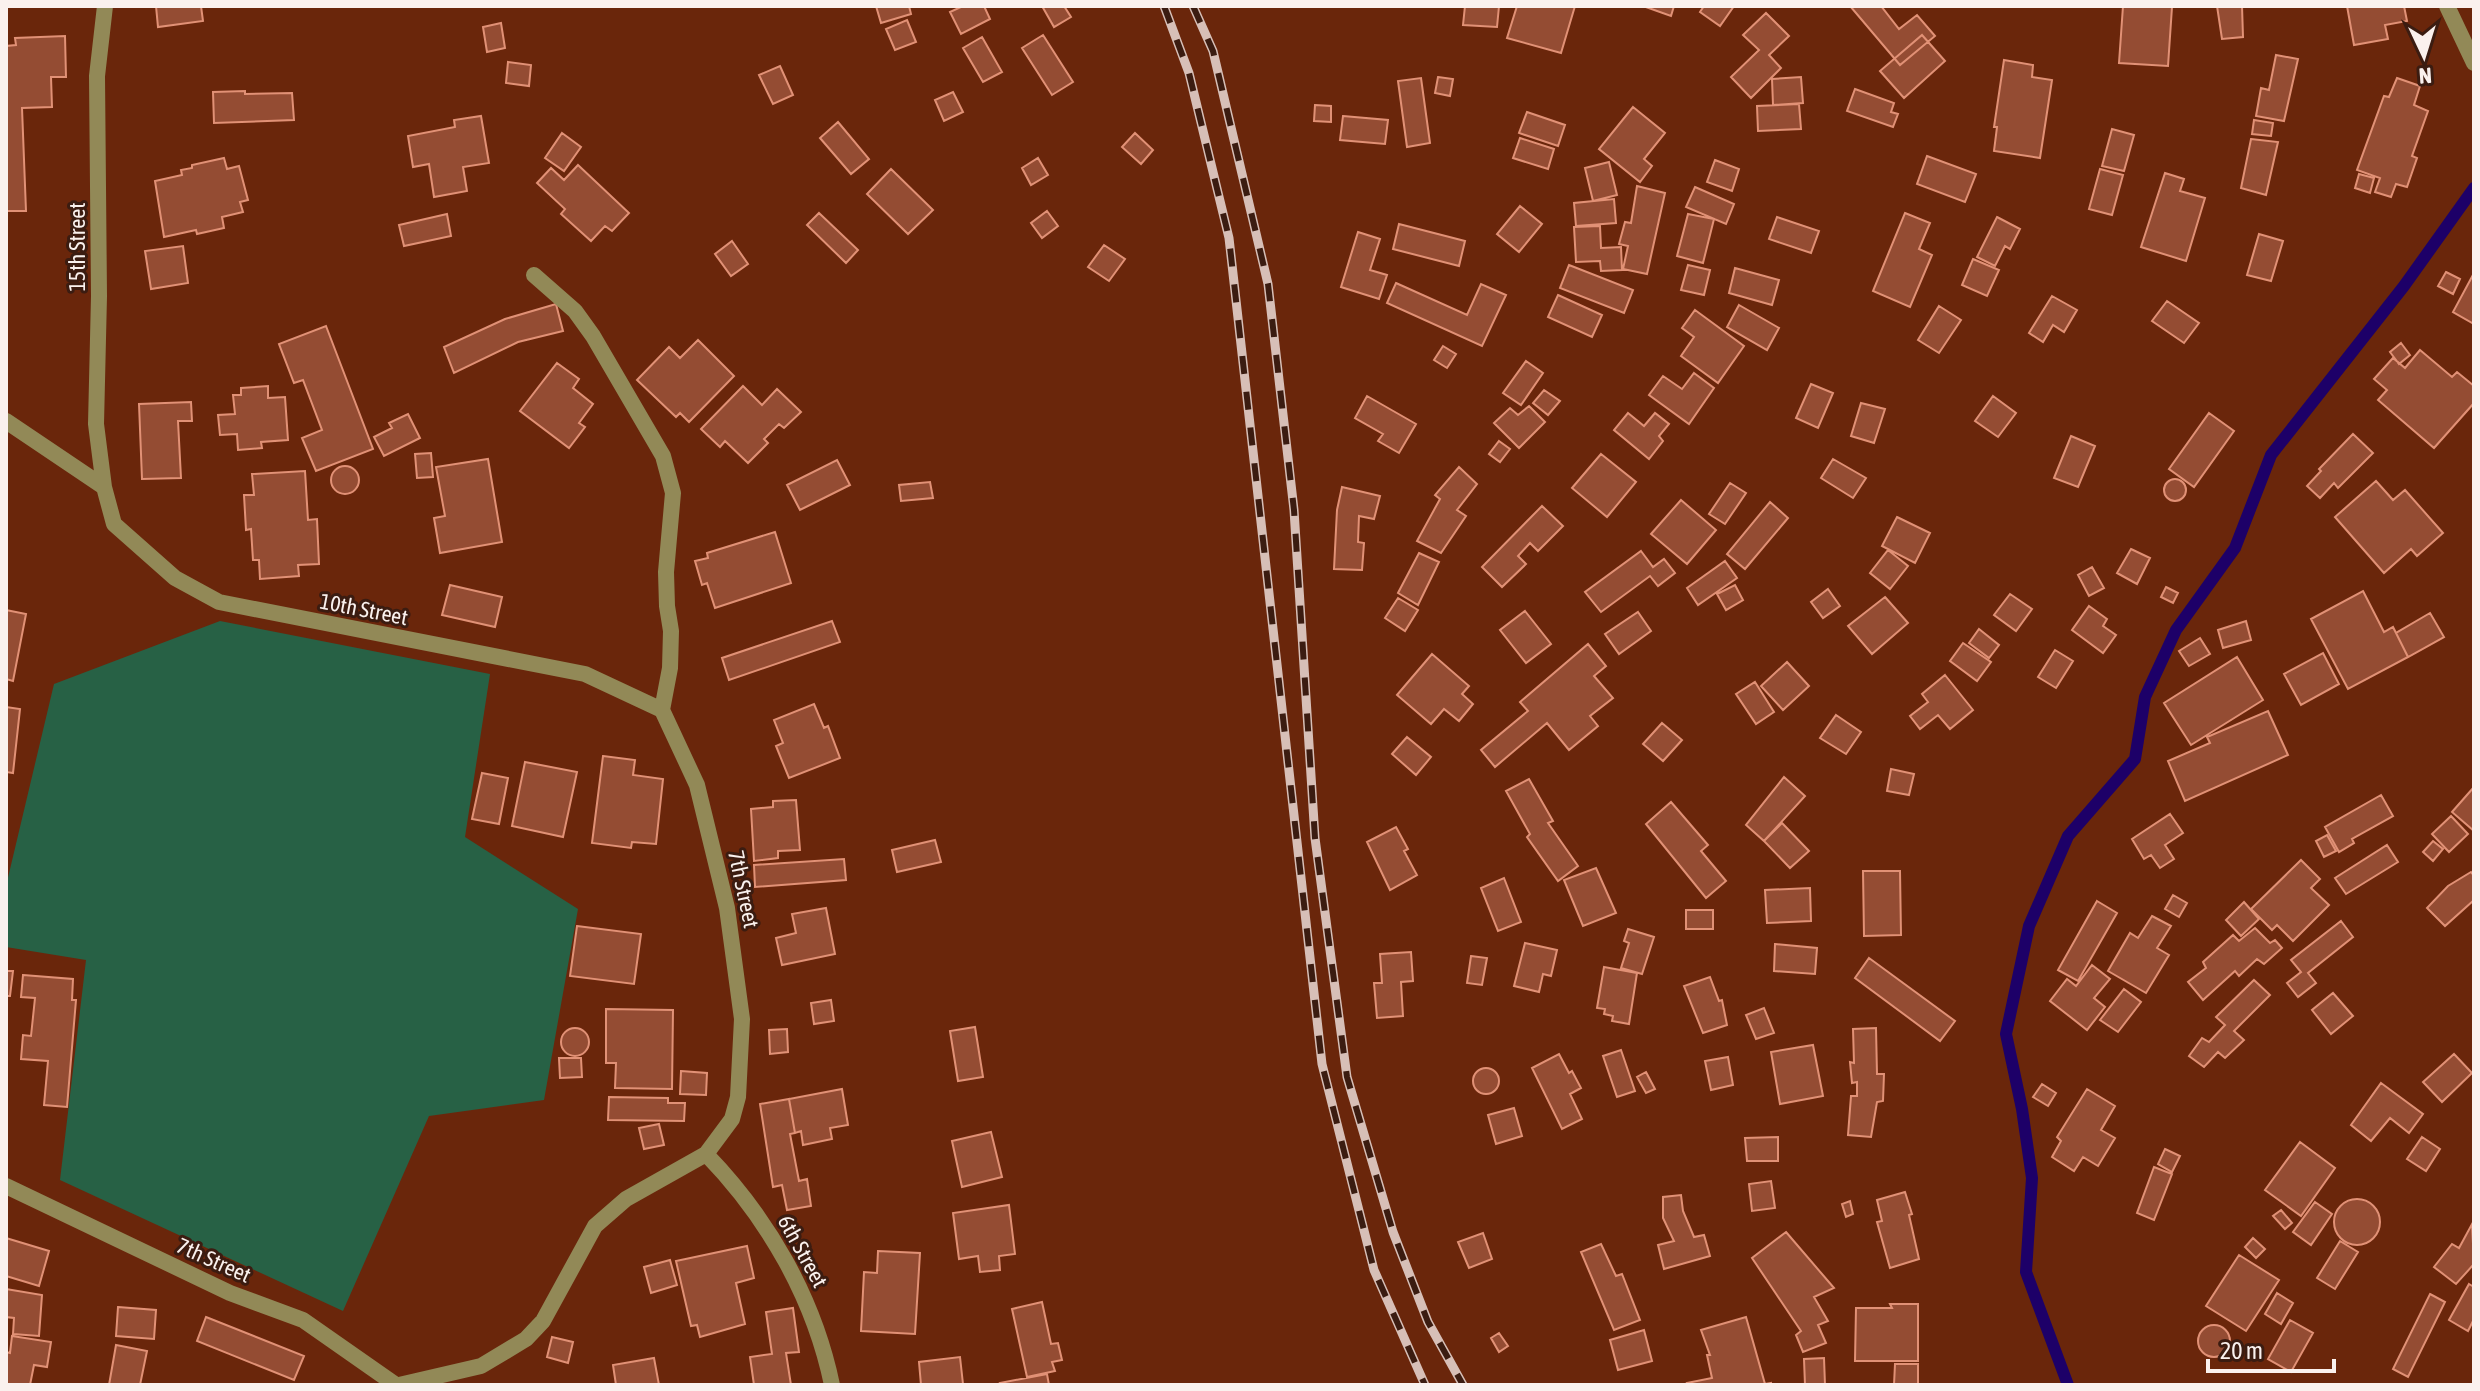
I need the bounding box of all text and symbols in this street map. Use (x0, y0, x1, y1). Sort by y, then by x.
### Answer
north arrow (2384, 16, 2464, 96)
text: N (2418, 63, 2433, 89)
street label: 15th Street (64, 203, 90, 291)
street label: 10th Street (318, 588, 410, 630)
street label: 7th Street (723, 848, 765, 930)
street label: 6th Street (773, 1210, 833, 1292)
street label: 7th Street (173, 1232, 255, 1288)
scale bar (2208, 1323, 2334, 1373)
text: 20 m (2220, 1337, 2263, 1364)

